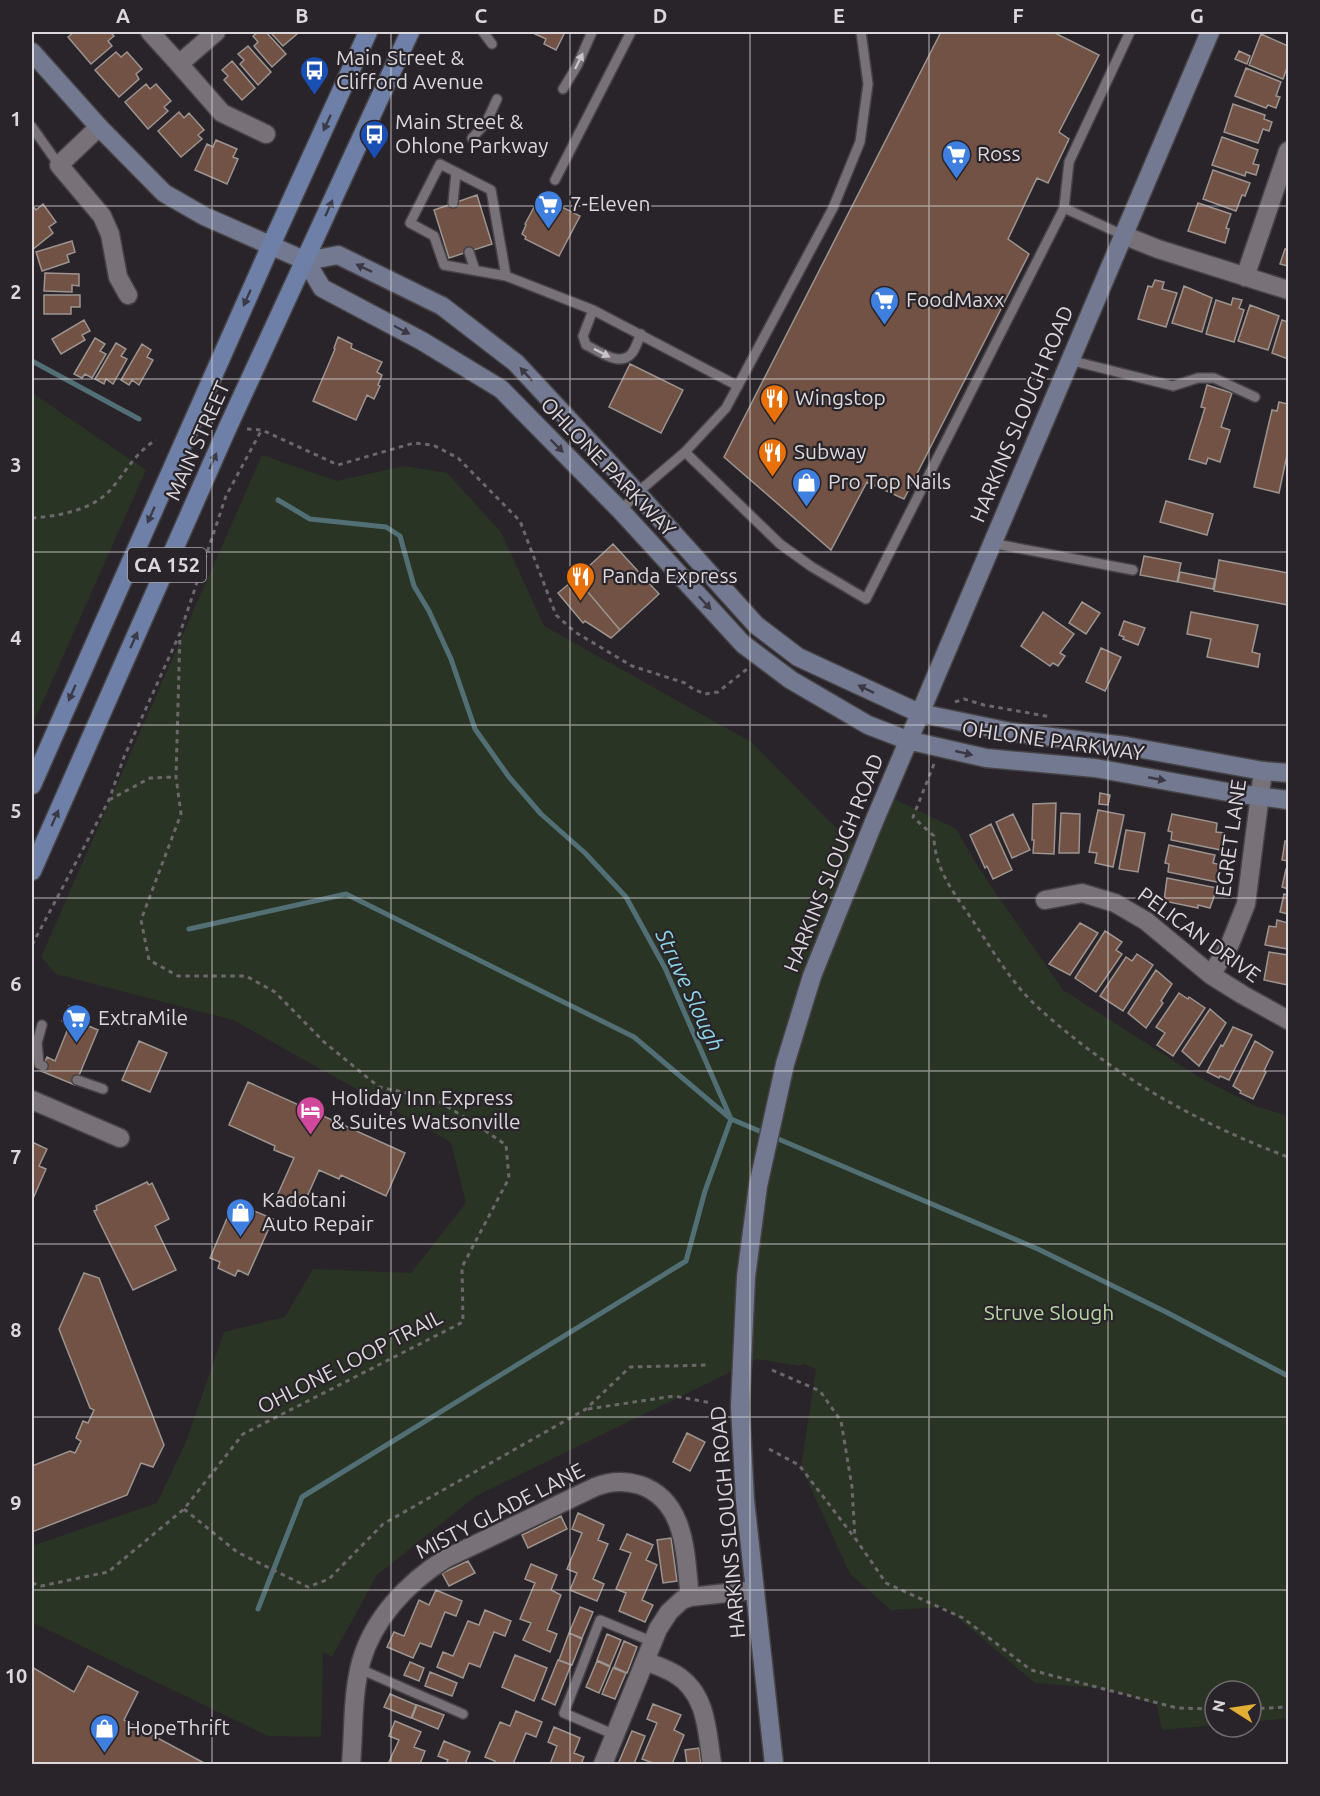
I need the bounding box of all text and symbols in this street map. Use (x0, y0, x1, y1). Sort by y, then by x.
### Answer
text: A (116, 4, 130, 27)
text: B (295, 4, 309, 27)
text: C (475, 4, 488, 27)
text: D (653, 4, 667, 27)
text: E (833, 4, 845, 27)
text: F (1012, 4, 1024, 27)
text: G (1190, 4, 1204, 27)
place label: Main Street & Clifford Avenue (336, 45, 484, 93)
one-way arrow (574, 52, 584, 70)
bus stop icon: Main Street & Clifford Avenue (299, 54, 331, 96)
text: 1 (10, 107, 22, 130)
place label: Main Street & Ohlone Parkway (395, 109, 548, 157)
one-way arrow (322, 114, 331, 131)
bus stop icon: Main Street & Ohlone Parkway (358, 118, 390, 160)
supermarket icon: Ross (940, 138, 972, 180)
place label: Ross (977, 141, 1021, 165)
supermarket icon: 7-Eleven (533, 188, 565, 230)
place label: 7-Eleven (570, 191, 651, 215)
one-way arrow (325, 199, 334, 216)
one-way arrow (356, 263, 373, 272)
text: 2 (10, 280, 22, 303)
supermarket icon: FoodMaxx (869, 284, 901, 326)
place label: FoodMaxx (906, 287, 1005, 311)
one-way arrow (242, 289, 251, 307)
street label: HARKINS SLOUGH ROAD (965, 302, 1078, 526)
one-way arrow (394, 325, 411, 335)
one-way arrow (593, 348, 610, 357)
one-way arrow (520, 367, 533, 382)
street label: MAIN STREET (160, 377, 234, 504)
restaurant icon: Wingstop (758, 382, 790, 424)
place label: Wingstop (795, 385, 886, 409)
street label: OHLONE PARKWAY (536, 392, 681, 541)
restaurant icon: Subway (757, 436, 789, 478)
one-way arrow (549, 438, 563, 452)
place label: Subway (794, 439, 866, 463)
text: 3 (10, 453, 22, 476)
one-way arrow (208, 453, 217, 470)
shop icon: Pro Top Nails (791, 466, 823, 508)
place label: Pro Top Nails (828, 469, 951, 493)
one-way arrow (146, 506, 156, 524)
road number: CA 152 (128, 548, 206, 582)
restaurant icon: Panda Express (565, 560, 597, 602)
place label: Panda Express (602, 563, 738, 587)
one-way arrow (698, 595, 711, 610)
text: 4 (10, 626, 22, 649)
one-way arrow (129, 630, 139, 648)
one-way arrow (857, 684, 874, 693)
one-way arrow (68, 685, 77, 702)
street label: OHLONE PARKWAY (960, 715, 1146, 765)
one-way arrow (955, 749, 973, 759)
street label: HARKINS SLOUGH ROAD (778, 750, 888, 975)
one-way arrow (1148, 775, 1167, 784)
street label: EGRET LANE (1210, 778, 1250, 898)
text: 5 (10, 799, 22, 822)
one-way arrow (50, 808, 60, 826)
street label: PELICAN DRIVE (1134, 882, 1266, 987)
water label: Struve Slough (651, 924, 730, 1055)
text: 6 (10, 972, 22, 995)
supermarket icon: ExtraMile (61, 1002, 93, 1044)
place label: ExtraMile (98, 1005, 188, 1029)
place label: Holiday Inn Express & Suites Watsonville (331, 1085, 521, 1133)
hotel icon: Holiday Inn Express & Suites Watsonville (294, 1094, 326, 1136)
text: 7 (10, 1145, 22, 1168)
place label: Kadotani Auto Repair (262, 1187, 374, 1235)
shop icon: Kadotani Auto Repair (225, 1196, 257, 1238)
park label: Struve Slough (984, 1300, 1114, 1324)
street label: OHLONE LOOP TRAIL (253, 1304, 446, 1418)
text: 8 (10, 1318, 22, 1341)
street label: HARKINS SLOUGH ROAD (705, 1405, 749, 1639)
street label: MISTY GLADE LANE (411, 1457, 588, 1563)
text: 9 (10, 1491, 22, 1514)
text: 10 (5, 1664, 27, 1687)
north arrow (1203, 1679, 1263, 1739)
text: N (1208, 1698, 1228, 1714)
shop icon: HopeThrift (89, 1712, 121, 1754)
place label: HopeThrift (126, 1715, 230, 1739)

